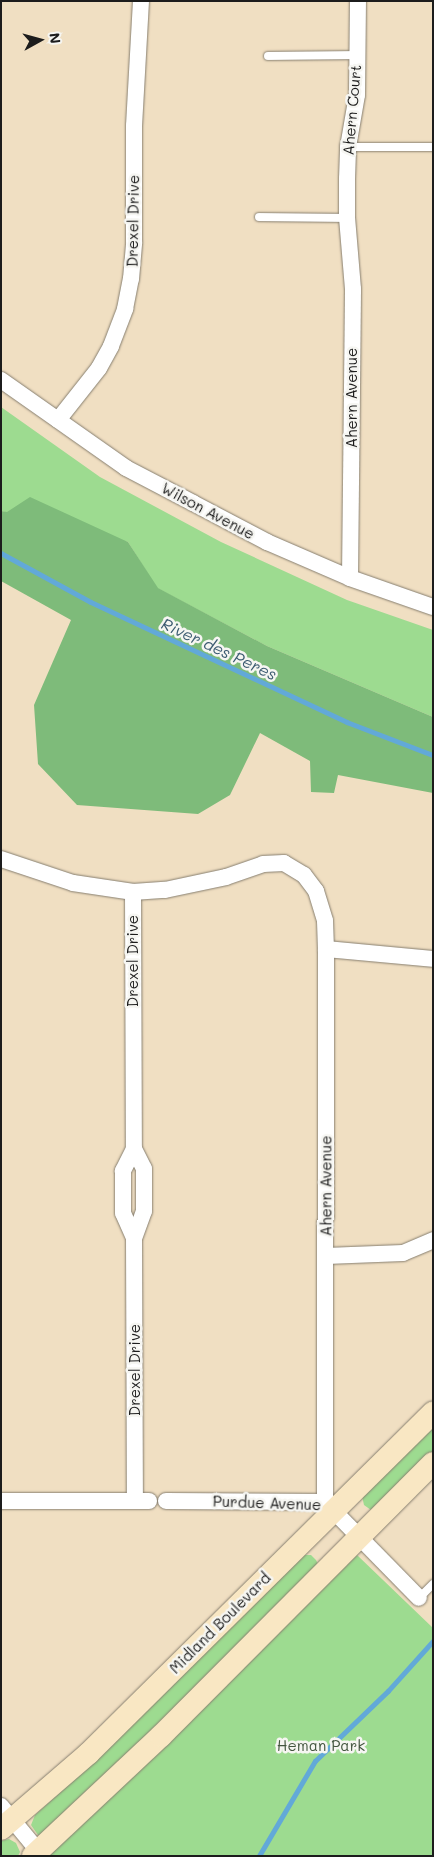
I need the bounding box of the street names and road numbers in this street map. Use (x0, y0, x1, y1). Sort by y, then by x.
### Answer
street label: Ahern Court (339, 64, 365, 156)
street label: Drexel Drive (123, 175, 143, 267)
street label: Ahern Avenue (343, 348, 361, 448)
street label: Wilson Avenue (158, 479, 258, 543)
street label: Drexel Drive (124, 915, 142, 1007)
street label: Ahern Avenue (317, 1136, 335, 1236)
street label: Drexel Drive (126, 1324, 144, 1416)
street label: Purdue Avenue (212, 1492, 322, 1514)
street label: Midland Boulevard (166, 1569, 274, 1677)

